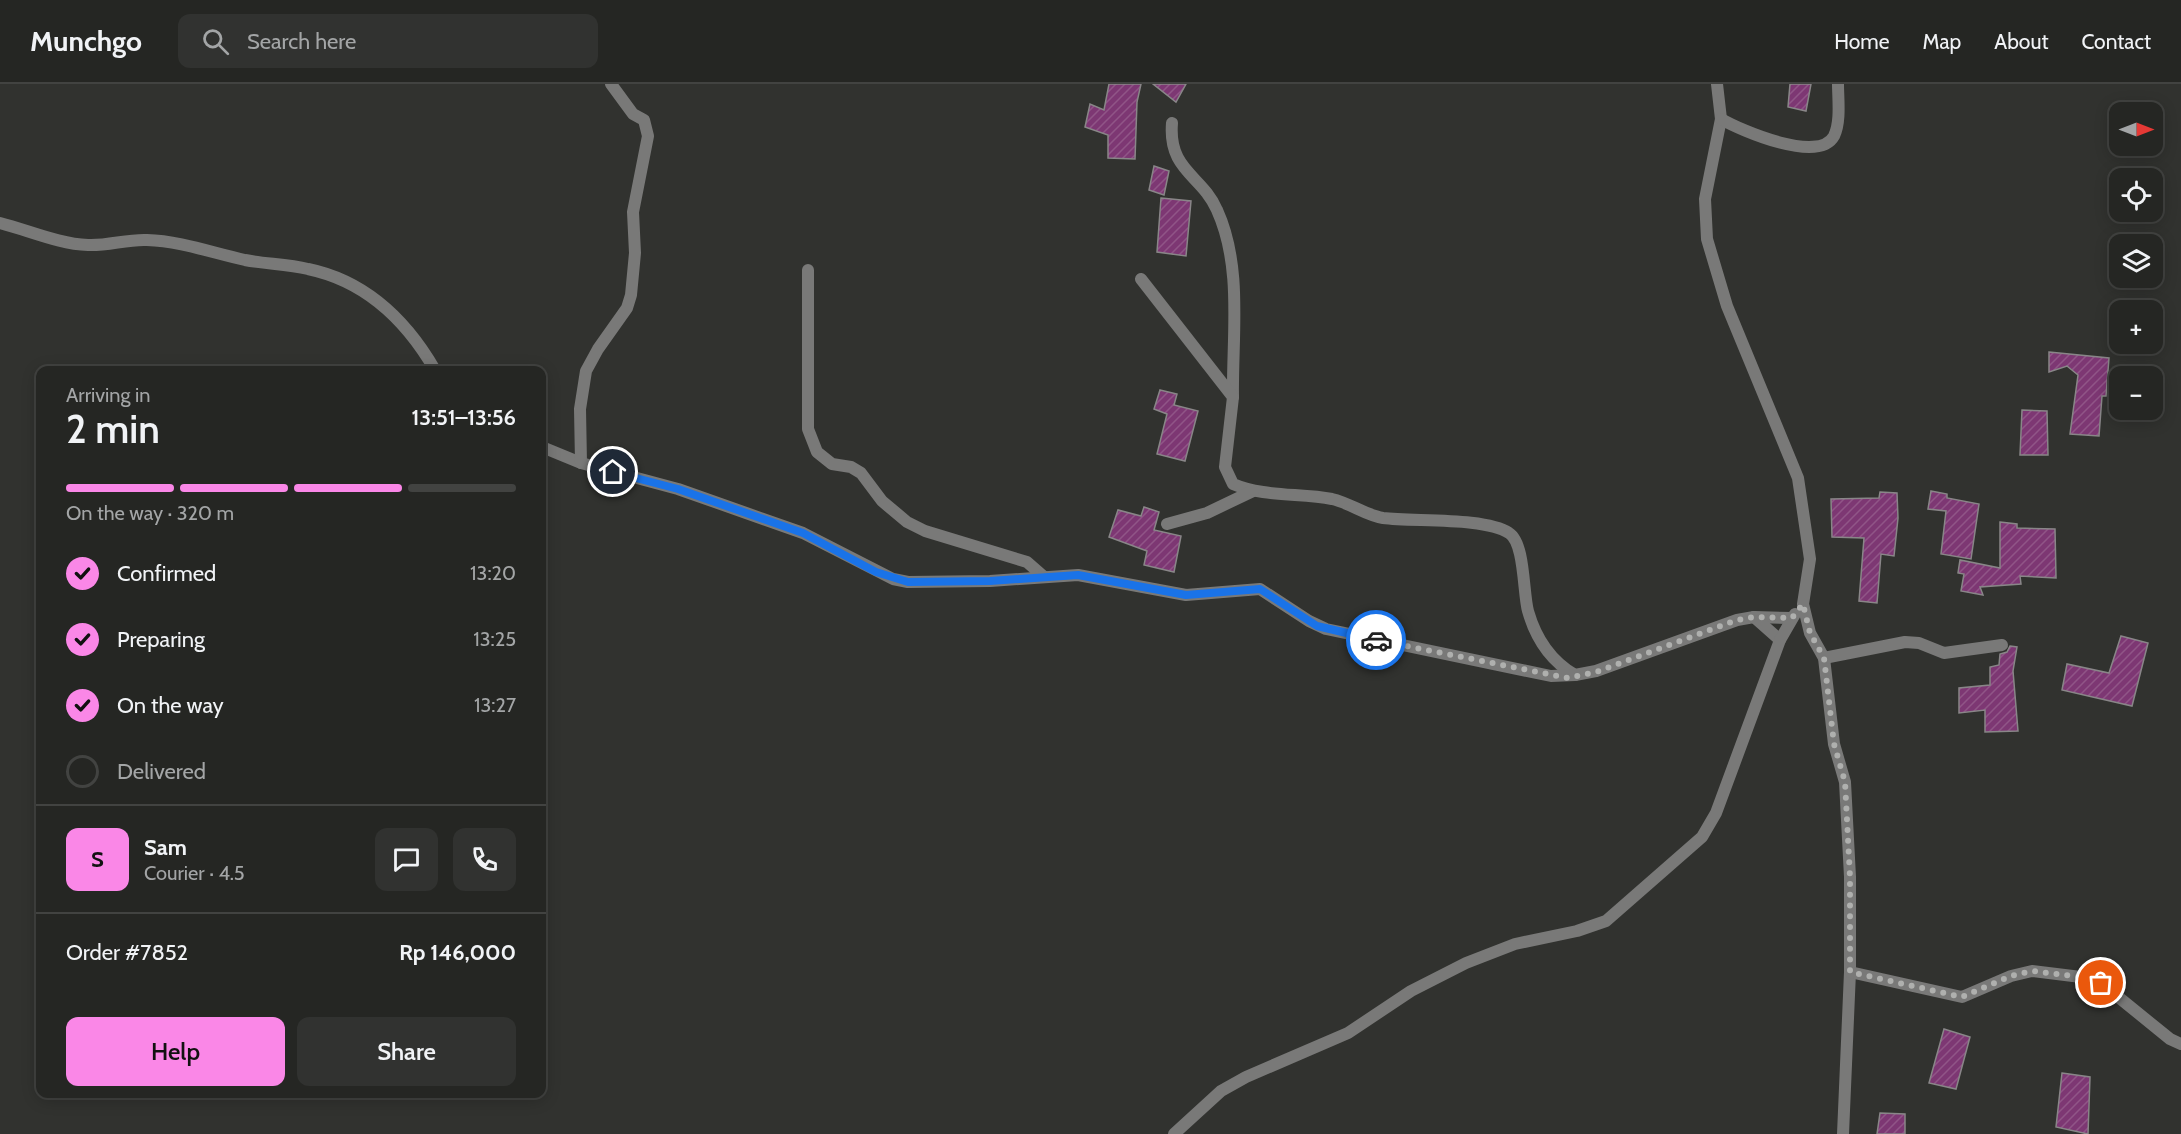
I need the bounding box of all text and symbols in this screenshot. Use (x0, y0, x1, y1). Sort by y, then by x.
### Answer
search box (178, 14, 598, 68)
text: Munchgo (30, 24, 142, 58)
icon: search (199, 25, 232, 58)
text: Search here (247, 28, 356, 55)
text: Home (1834, 29, 1890, 54)
text: Map (1923, 29, 1961, 54)
text: About (1994, 29, 2048, 54)
text: Contact (2081, 29, 2151, 54)
north arrow (2109, 102, 2163, 156)
map controls (2109, 102, 2163, 420)
button: locate (2109, 168, 2163, 222)
button: layers (2109, 234, 2163, 288)
button: + (2109, 300, 2163, 354)
button: − (2109, 366, 2163, 420)
text: Arriving in (66, 383, 150, 407)
text: 13:51–13:56 (411, 404, 516, 431)
text: 2 min (66, 405, 160, 453)
pin (587, 446, 638, 497)
icon: home (596, 455, 629, 488)
text: On the way · 320 m (66, 501, 234, 525)
icon: check (66, 557, 99, 590)
text: Confirmed (117, 560, 216, 587)
text: 13:20 (470, 561, 516, 585)
courier (1346, 610, 1406, 670)
icon: check (66, 623, 99, 656)
icon: car (1360, 624, 1393, 657)
text: Preparing (117, 626, 205, 653)
text: 13:25 (473, 627, 516, 651)
icon: check (66, 689, 99, 722)
text: On the way (117, 692, 224, 719)
text: 13:27 (474, 693, 516, 717)
text: Delivered (117, 758, 206, 785)
button: chat (375, 828, 438, 891)
button: phone (453, 828, 516, 891)
text: Sam (144, 834, 187, 861)
text: S (91, 846, 104, 873)
text: Courier · 4.5 (144, 861, 245, 885)
text: Order #7852 (66, 939, 188, 966)
text: Rp 146,000 (399, 939, 516, 966)
pin (2075, 957, 2126, 1008)
icon: bag (2084, 966, 2117, 999)
button: Help (66, 1017, 285, 1086)
button: Share (297, 1017, 516, 1086)

